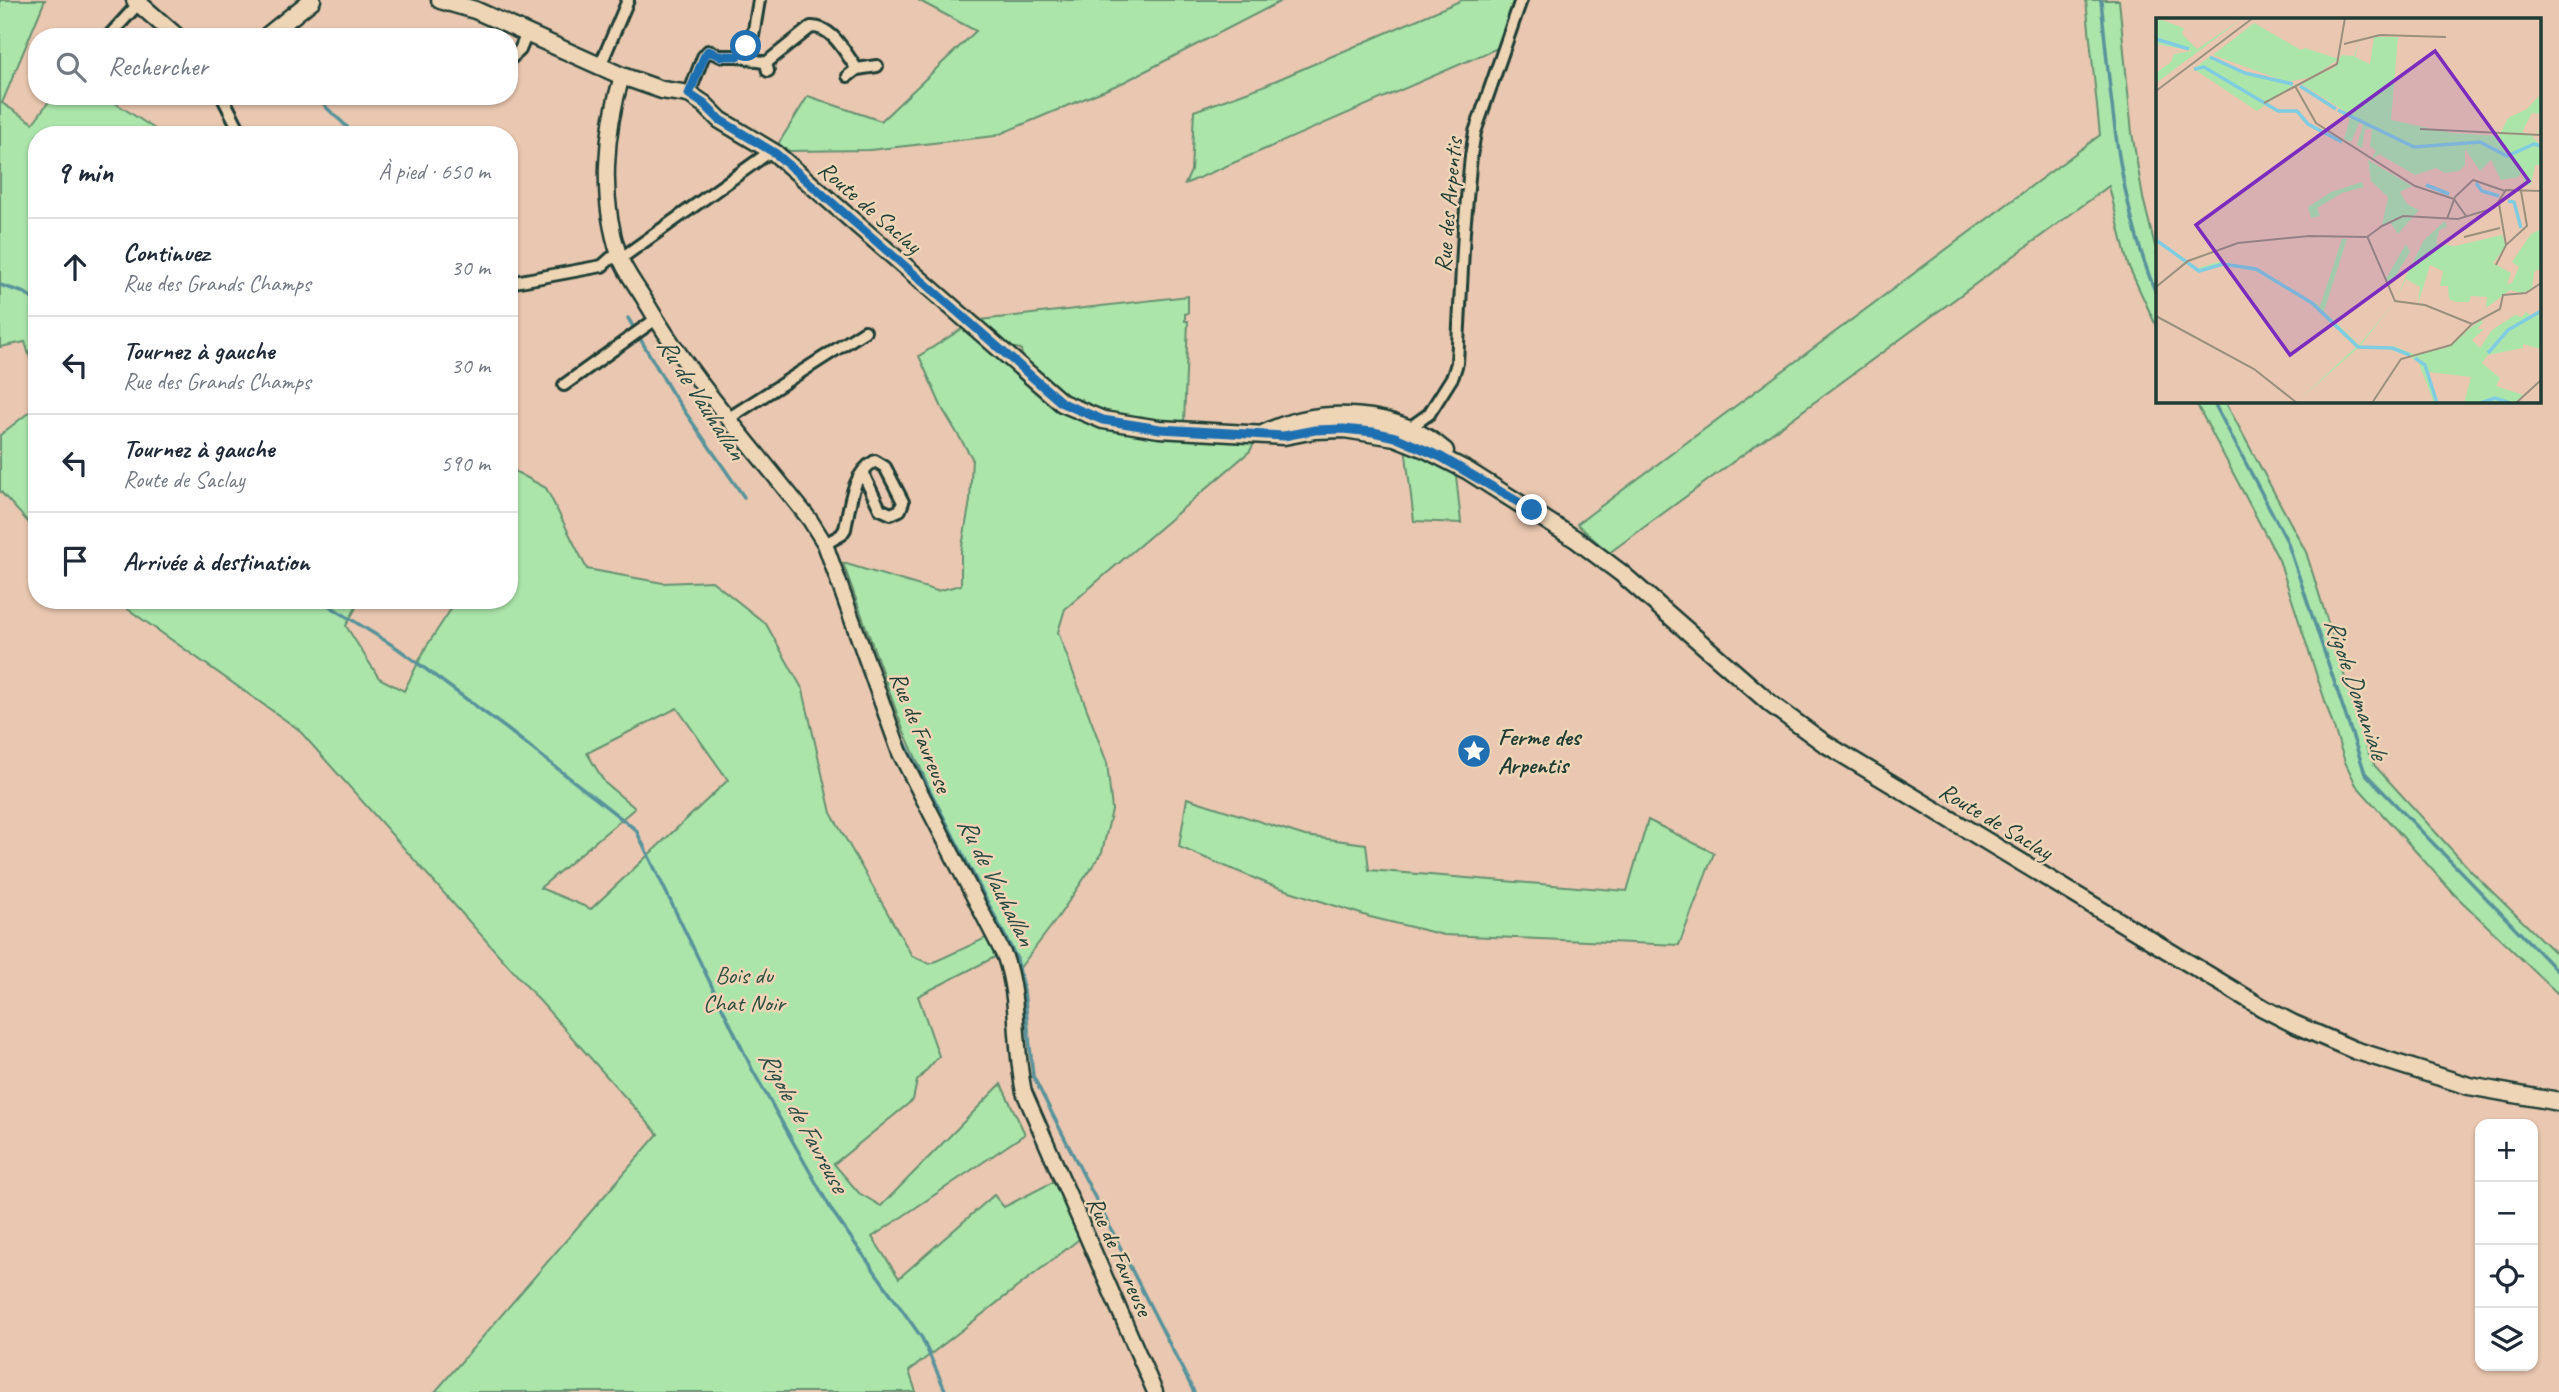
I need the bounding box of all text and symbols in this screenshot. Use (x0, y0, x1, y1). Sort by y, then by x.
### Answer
inset map (2156, 18, 2542, 402)
search box (28, 28, 518, 105)
route start (730, 30, 761, 61)
icon: search (52, 48, 90, 86)
text: Rechercher (108, 50, 208, 83)
street label: Rue des Arpentis (1427, 134, 1469, 273)
text: 9 min (56, 153, 113, 191)
street label: Route de Saclay (812, 154, 929, 261)
text: À pied · 650 m (378, 157, 490, 186)
text: Continuez (123, 236, 209, 269)
icon: ahead (56, 248, 94, 286)
text: 30 m (451, 253, 490, 282)
text: Rue des Grands Champs (123, 269, 311, 298)
water label: Ru de Vauhallan (650, 331, 755, 468)
text: Tournez à gauche (123, 334, 274, 367)
icon: left (56, 346, 94, 384)
text: 30 m (451, 351, 490, 380)
text: Rue des Grands Champs (123, 367, 311, 396)
text: Tournez à gauche (123, 432, 274, 465)
icon: left (56, 444, 94, 482)
text: 590 m (441, 449, 490, 478)
text: Route de Saclay (123, 465, 245, 494)
route end (1516, 494, 1547, 525)
icon: arrive (56, 542, 94, 580)
text: Arrivée à destination (123, 545, 309, 578)
water label: Rigole Domaniale (2317, 613, 2397, 766)
street label: Rue de Favreuse (883, 667, 960, 799)
place label: Ferme des Arpentis (1498, 722, 1583, 780)
place icon: Ferme des Arpentis (1455, 732, 1493, 770)
street label: Route de Saclay (1934, 775, 2060, 867)
water label: Ru de Vauhallan (950, 812, 1044, 953)
park label: Bois du Chat Noir (703, 960, 787, 1018)
water label: Rigole de Favreuse (751, 1045, 858, 1201)
map controls (2475, 1119, 2538, 1371)
button: + (2475, 1119, 2538, 1182)
button: − (2475, 1182, 2538, 1245)
street label: Rue de Favreuse (1080, 1192, 1161, 1322)
button: locate (2475, 1245, 2538, 1308)
button: layers (2475, 1308, 2538, 1371)

